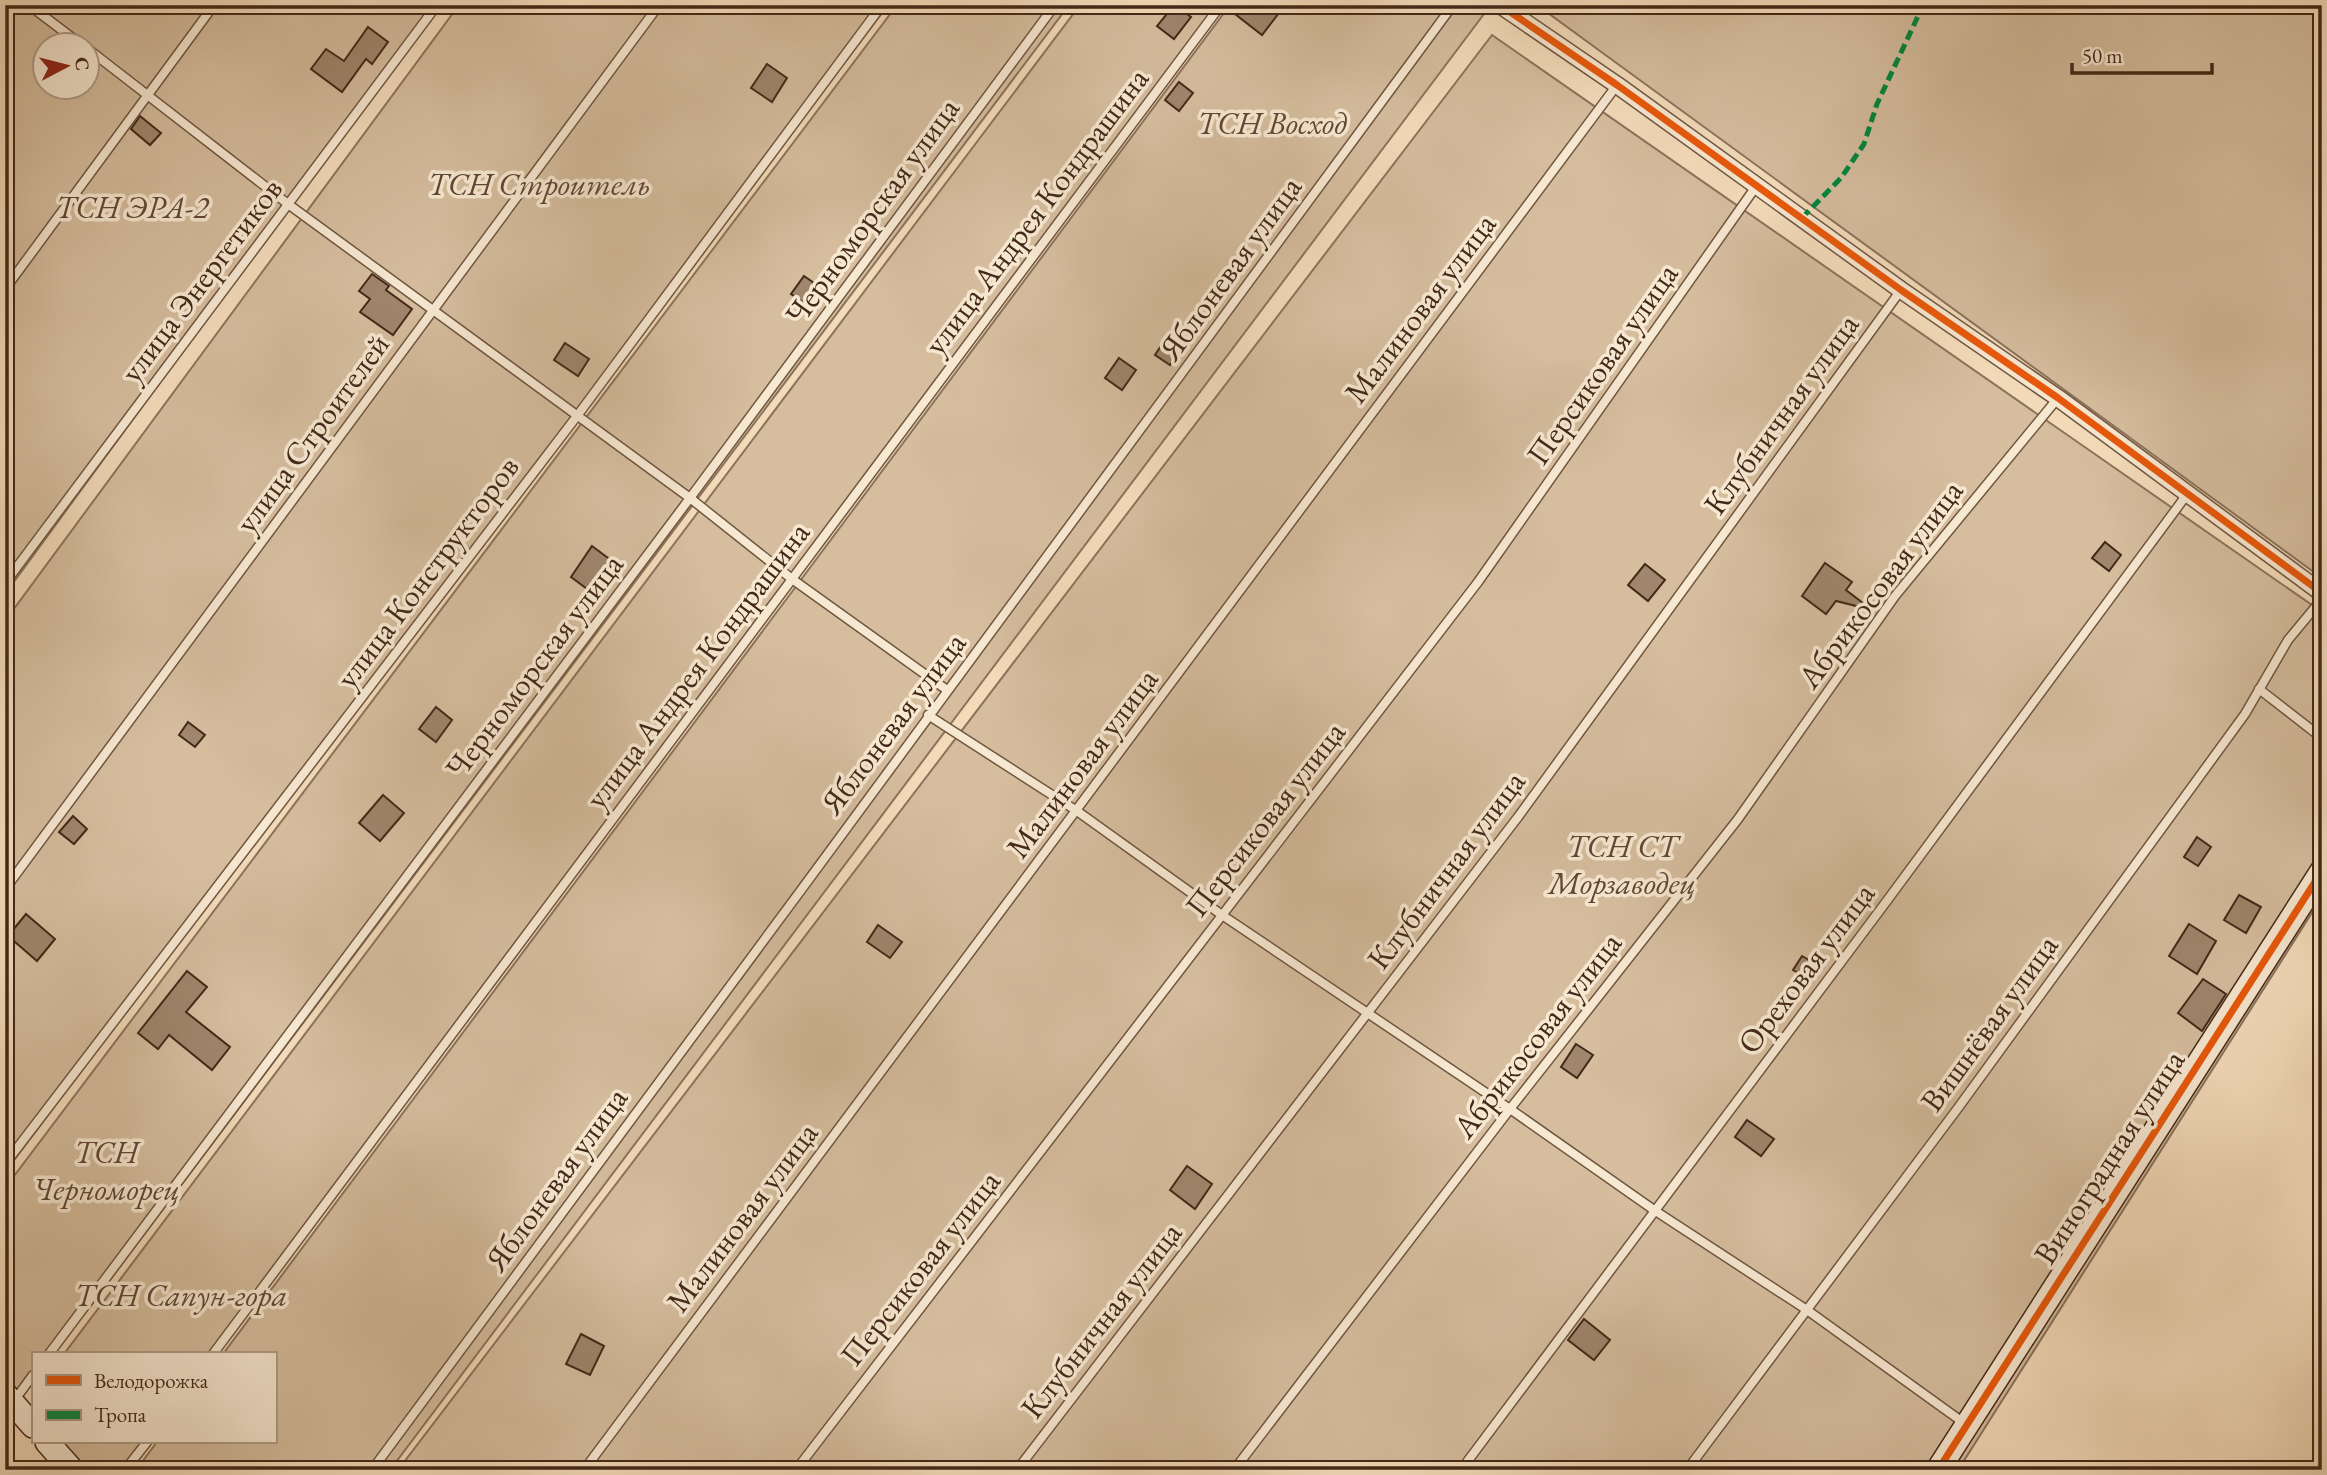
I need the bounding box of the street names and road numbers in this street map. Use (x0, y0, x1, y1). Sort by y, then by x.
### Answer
street label: улица Андрея Кондрашина (914, 59, 1158, 363)
street label: Черноморская улица (775, 89, 969, 333)
street label: Яблоневая улица (1149, 168, 1311, 369)
street label: улица Энергетиков (110, 169, 292, 391)
street label: Малиновая улица (1335, 204, 1505, 411)
street label: Персиковая улица (1517, 255, 1687, 473)
street label: Клубничная улица (1694, 305, 1868, 523)
street label: улица Строителей (225, 325, 399, 541)
street label: улица Конструкторов (326, 447, 528, 697)
street label: Абрикосовая улица (1787, 471, 1972, 697)
street label: улица Андрея Кондрашина (575, 513, 819, 817)
street label: Черноморская улица (436, 545, 632, 787)
street label: Яблоневая улица (810, 623, 975, 823)
street label: Малиновая улица (997, 659, 1167, 866)
street label: Персиковая улица (1175, 712, 1355, 925)
street label: Клубничная улица (1357, 762, 1535, 978)
street label: Ореховая улица (1728, 874, 1884, 1062)
street label: Абрикосовая улица (1443, 923, 1631, 1147)
street label: Вишнёвая улица (1911, 926, 2067, 1120)
street label: Виноградная улица (2024, 1042, 2194, 1272)
street label: Яблоневая улица (475, 1079, 637, 1280)
street label: Малиновая улица (657, 1113, 827, 1320)
street label: Персиковая улица (830, 1161, 1010, 1374)
street label: Клубничная улица (1011, 1213, 1191, 1427)

